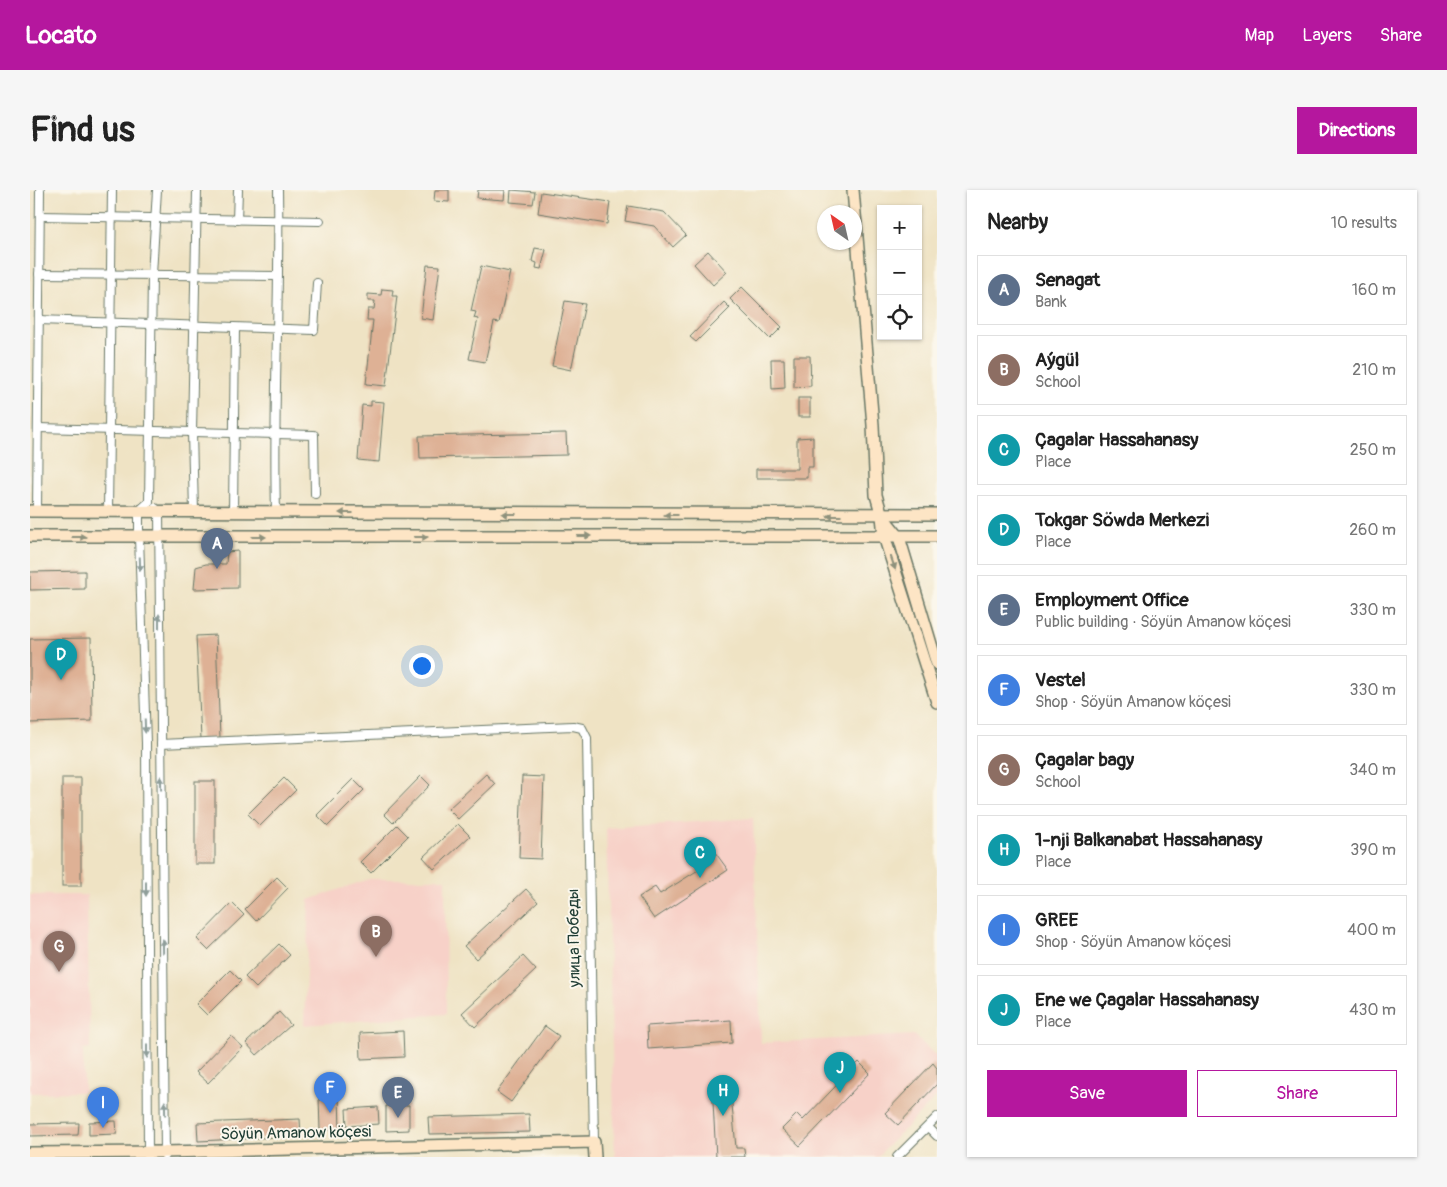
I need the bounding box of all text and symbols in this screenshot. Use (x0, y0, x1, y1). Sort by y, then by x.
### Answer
text: Locato (25, 21, 97, 50)
text: Map (1245, 24, 1274, 47)
text: Layers (1302, 24, 1352, 47)
text: Share (1380, 24, 1422, 47)
button: Directions (1297, 107, 1417, 154)
text: Find us (30, 108, 135, 152)
north arrow (817, 205, 862, 250)
map controls (877, 205, 922, 340)
button: + (877, 205, 922, 250)
text: Nearby (987, 209, 1048, 236)
text: 10 results (1331, 213, 1397, 233)
button: − (877, 250, 922, 295)
text: Senagat (1035, 268, 1100, 292)
text: A (999, 280, 1009, 300)
text: 160 m (1352, 280, 1396, 300)
text: Bank (1035, 292, 1067, 312)
button: locate (877, 295, 922, 340)
text: Aýgül (1035, 348, 1079, 372)
text: B (999, 360, 1009, 380)
text: 210 m (1352, 360, 1396, 380)
text: School (1035, 372, 1081, 392)
text: Çagalar Hassahanasy (1035, 428, 1198, 452)
text: C (999, 440, 1009, 460)
text: 250 m (1350, 440, 1396, 460)
text: Place (1035, 452, 1071, 472)
text: Tokgar Söwda Merkezi (1035, 508, 1209, 532)
one-way arrow (338, 509, 354, 517)
one-way arrow (500, 510, 516, 518)
one-way arrow (663, 511, 679, 519)
one-way arrow (825, 511, 841, 519)
text: D (999, 520, 1009, 540)
text: 260 m (1349, 520, 1396, 540)
pin: A (201, 528, 233, 569)
one-way arrow (576, 532, 592, 540)
text: Place (1035, 532, 1071, 552)
one-way arrow (71, 533, 87, 541)
one-way arrow (251, 533, 267, 541)
one-way arrow (413, 533, 429, 541)
one-way arrow (136, 556, 144, 572)
one-way arrow (889, 556, 897, 571)
text: Employment Office (1035, 588, 1189, 612)
text: E (1000, 600, 1008, 620)
text: 330 m (1350, 600, 1396, 620)
text: Public building · Söyün Amanow köçesi (1035, 612, 1291, 632)
one-way arrow (155, 613, 163, 629)
pin: D (45, 639, 77, 680)
your location (409, 653, 435, 679)
text: Vestel (1035, 668, 1086, 692)
text: F (999, 680, 1009, 700)
text: 330 m (1350, 680, 1396, 700)
text: Shop · Söyün Amanow köçesi (1035, 692, 1231, 712)
one-way arrow (142, 718, 150, 734)
text: Çagalar bagy (1035, 748, 1134, 772)
text: G (999, 760, 1009, 780)
text: 340 m (1349, 760, 1396, 780)
text: School (1035, 772, 1081, 792)
one-way arrow (157, 775, 165, 791)
text: 1-nji Balkanabat Hassahanasy (1035, 828, 1262, 852)
pin: C (684, 837, 716, 878)
text: H (999, 840, 1009, 860)
text: 390 m (1350, 840, 1396, 860)
text: Place (1035, 852, 1071, 872)
one-way arrow (143, 881, 151, 897)
street label: улица Победы (563, 889, 585, 988)
text: GREE (1035, 908, 1078, 932)
pin: B (360, 916, 392, 957)
text: I (1002, 920, 1006, 940)
text: 400 m (1347, 920, 1396, 940)
pin: G (43, 931, 75, 972)
text: Shop · Söyün Amanow köçesi (1035, 932, 1231, 952)
one-way arrow (159, 938, 167, 954)
text: Ene we Çagalar Hassahanasy (1035, 988, 1259, 1012)
text: J (1000, 1000, 1008, 1020)
text: 430 m (1349, 1000, 1396, 1020)
text: Place (1035, 1012, 1071, 1032)
one-way arrow (143, 1043, 151, 1059)
pin: J (824, 1052, 856, 1093)
button: Save (987, 1070, 1187, 1117)
button: Share (1197, 1070, 1397, 1117)
pin: F (314, 1072, 346, 1113)
pin: H (707, 1075, 739, 1116)
pin: E (382, 1077, 414, 1118)
pin: I (87, 1087, 119, 1128)
one-way arrow (161, 1100, 169, 1116)
street label: Söyün Amanow köçesi (221, 1122, 372, 1144)

